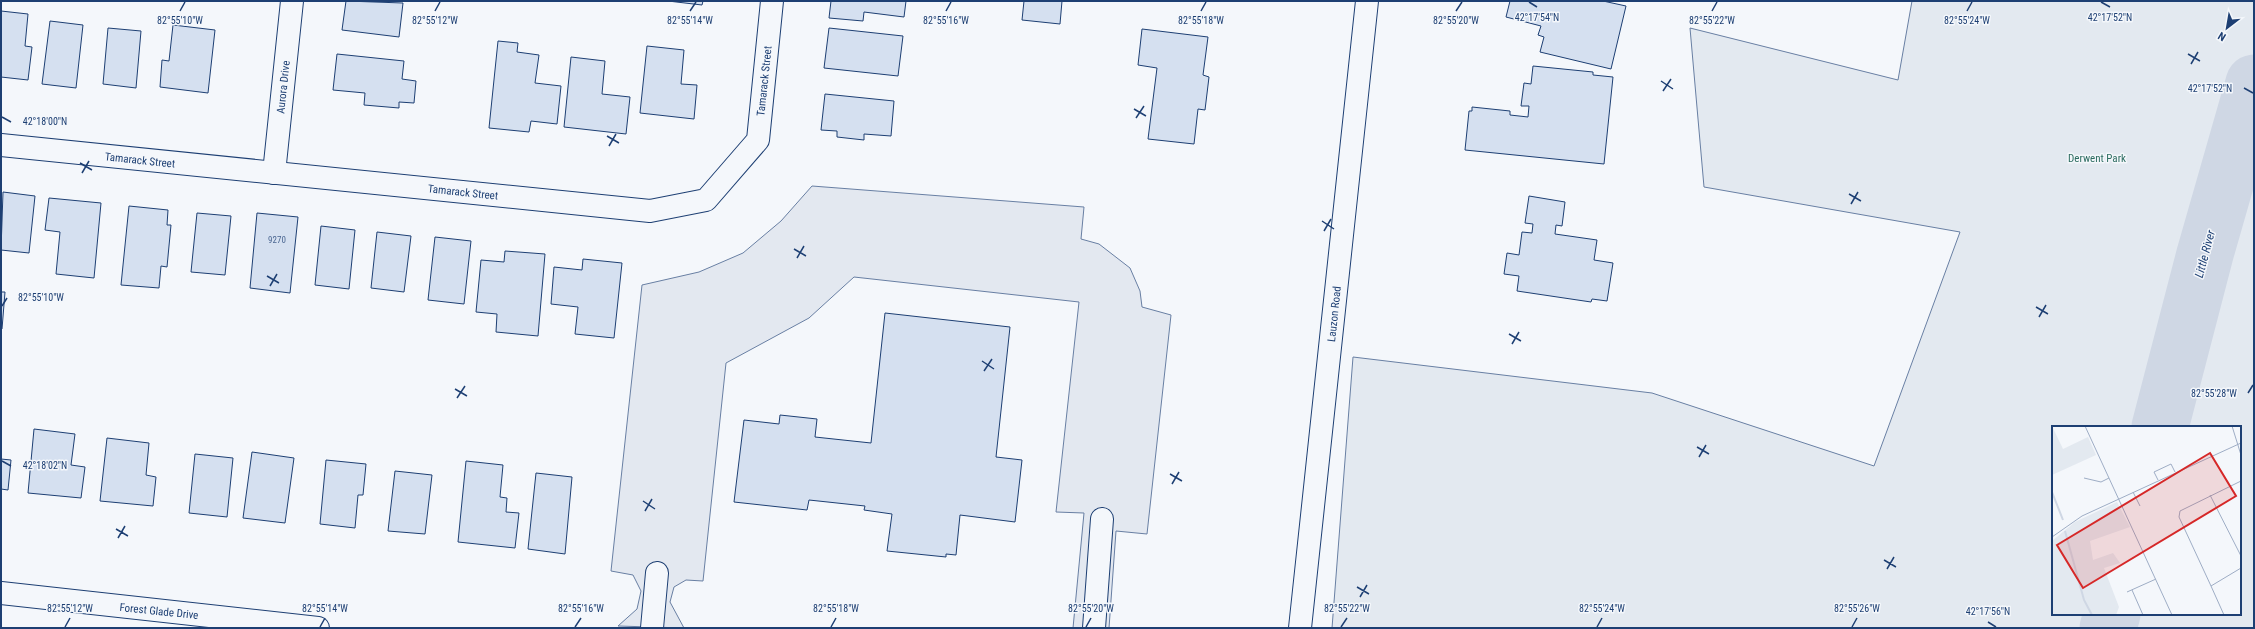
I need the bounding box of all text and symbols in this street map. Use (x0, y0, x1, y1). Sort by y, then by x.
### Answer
north arrow (2207, 8, 2247, 48)
text: 42°17'54"N (1515, 12, 1559, 23)
text: 42°17'52"N (2088, 12, 2132, 23)
text: 82°55'10"W (157, 15, 203, 26)
text: 82°55'12"W (412, 15, 458, 26)
text: 82°55'14"W (667, 15, 713, 26)
text: 82°55'16"W (923, 15, 969, 26)
text: 82°55'18"W (1178, 15, 1224, 26)
text: 82°55'20"W (1433, 15, 1479, 26)
text: 82°55'22"W (1689, 15, 1735, 26)
text: 82°55'24"W (1944, 15, 1990, 26)
text: N (2216, 29, 2228, 43)
street label: Tamarack Street (754, 45, 775, 117)
street label: Aurora Drive (274, 60, 293, 114)
text: 42°17'52"N (2188, 83, 2232, 94)
text: 42°18'00"N (23, 116, 67, 127)
street label: Tamarack Street (104, 150, 176, 171)
park label: Derwent Park (2068, 152, 2126, 165)
street label: Tamarack Street (427, 182, 499, 203)
water label: Little River (2192, 228, 2218, 279)
house number: 9270 (268, 235, 286, 245)
street label: Lauzon Road (1325, 286, 1344, 343)
text: 82°55'10"W (18, 292, 64, 303)
text: 82°55'28"W (2191, 388, 2237, 399)
inset map (2052, 426, 2241, 615)
text: 42°18'02"N (23, 460, 67, 471)
street label: Forest Glade Drive (119, 601, 199, 622)
text: 82°55'12"W (47, 603, 93, 614)
text: 82°55'14"W (302, 603, 348, 614)
text: 82°55'16"W (558, 603, 604, 614)
text: 82°55'18"W (813, 603, 859, 614)
text: 82°55'20"W (1068, 603, 1114, 614)
text: 82°55'22"W (1324, 603, 1370, 614)
text: 82°55'24"W (1579, 603, 1625, 614)
text: 82°55'26"W (1834, 603, 1880, 614)
text: 42°17'56"N (1966, 606, 2010, 617)

